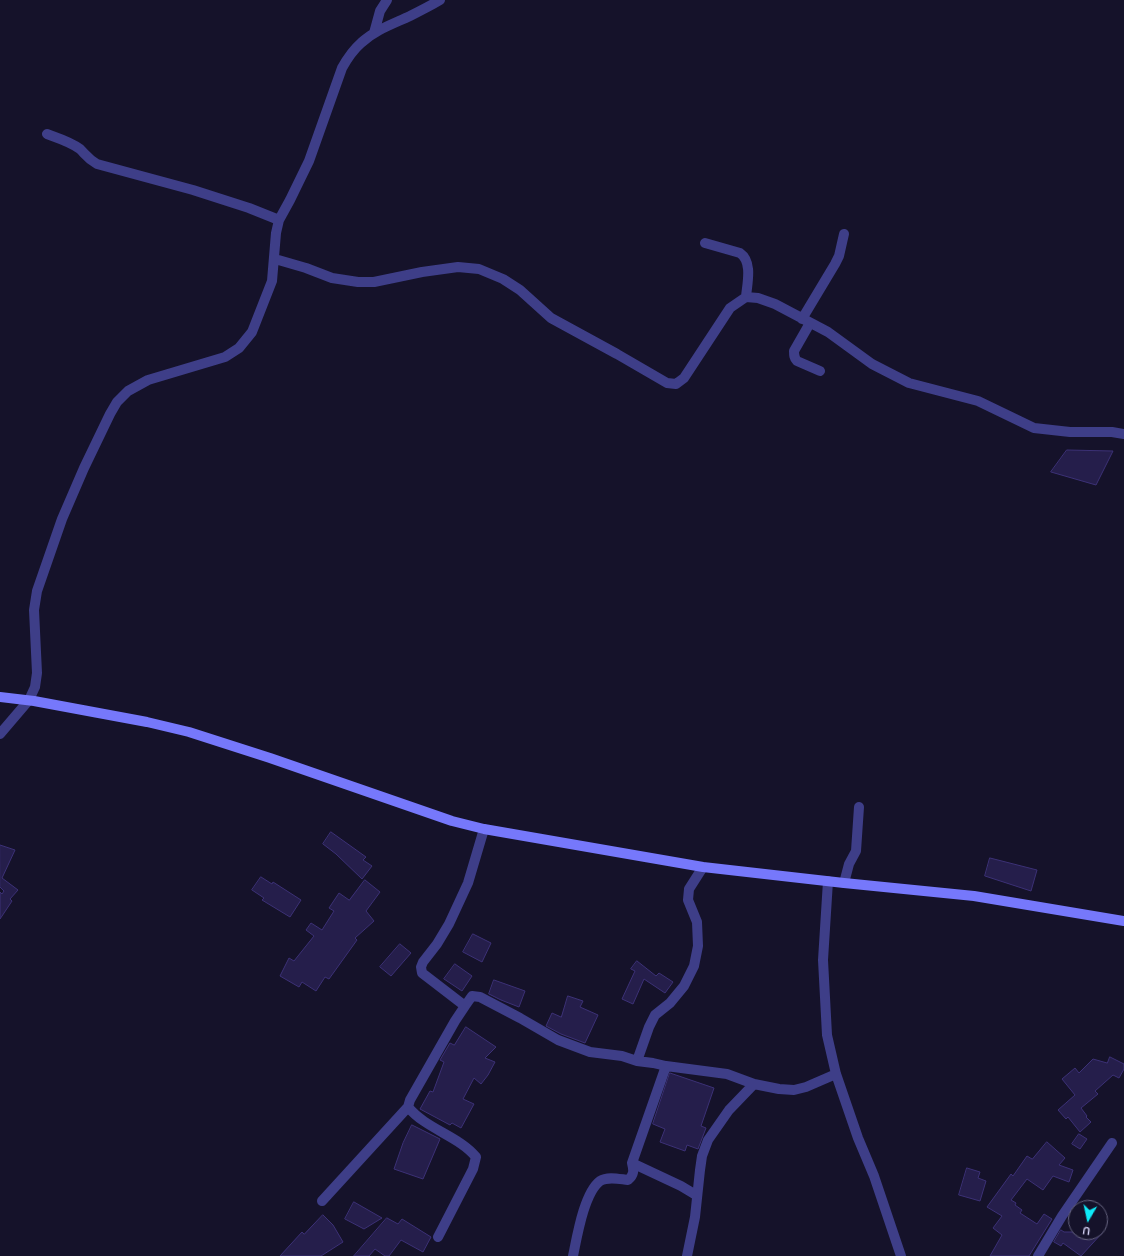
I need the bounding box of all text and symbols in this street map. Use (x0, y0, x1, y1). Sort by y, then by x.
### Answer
north arrow (1068, 1200, 1108, 1240)
text: U (1081, 1223, 1091, 1238)

